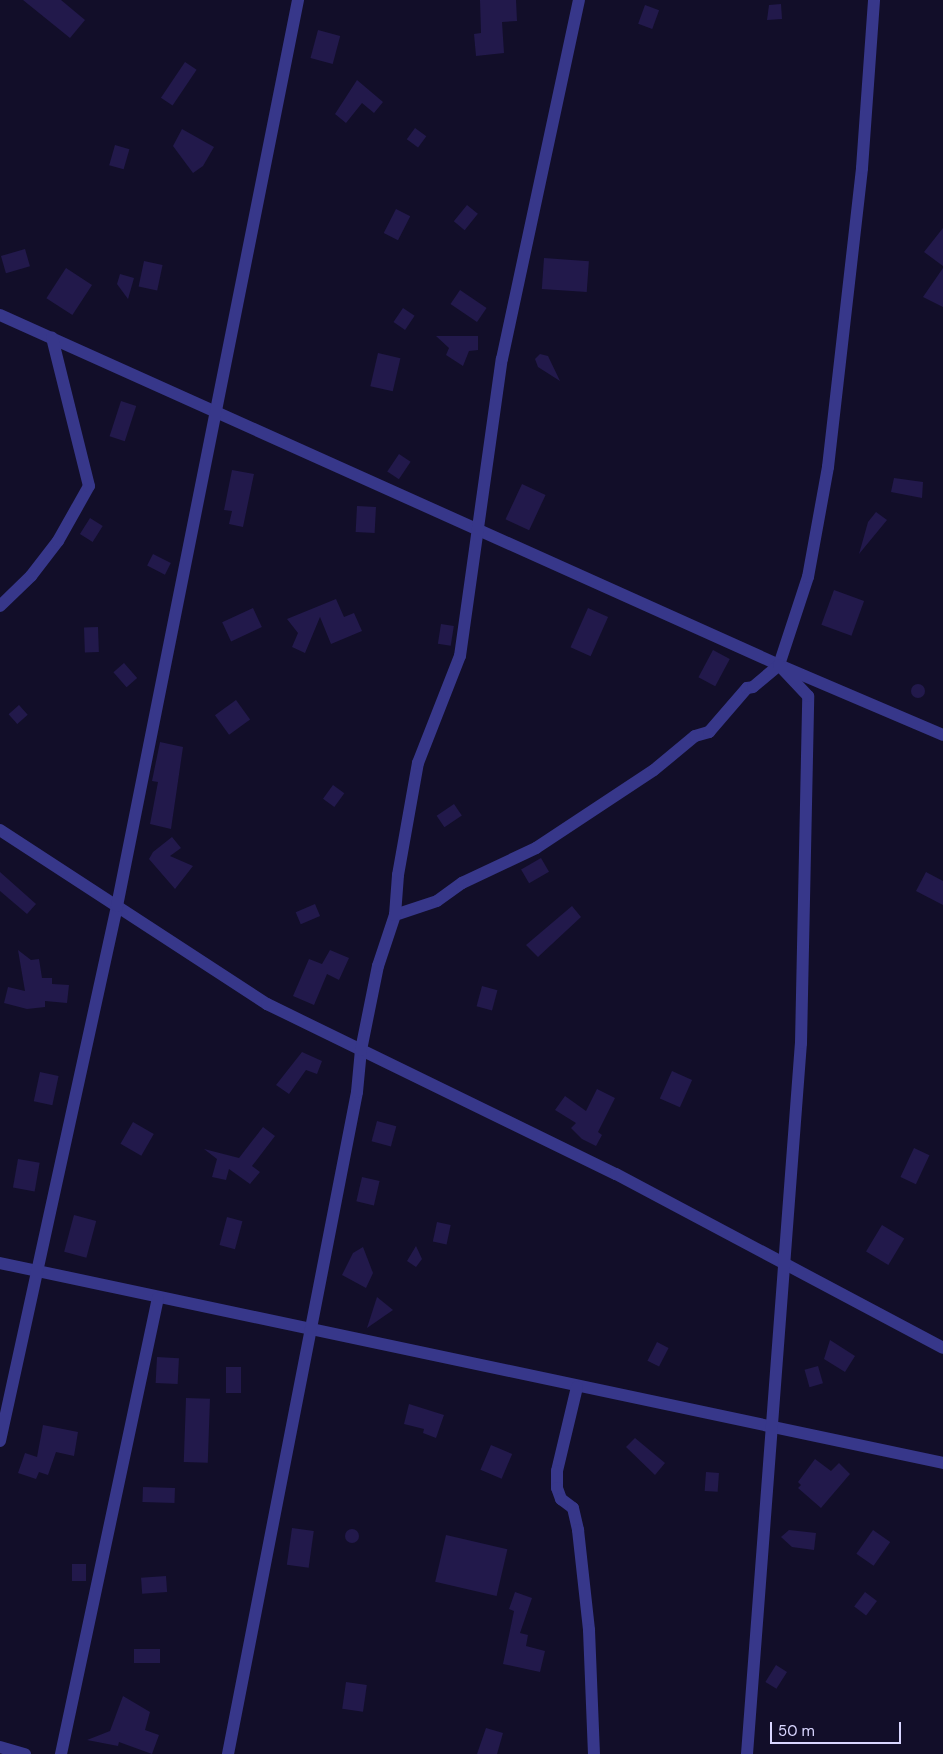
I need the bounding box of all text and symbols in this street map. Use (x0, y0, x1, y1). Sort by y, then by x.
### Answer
scale bar (773, 1712, 904, 1744)
text: 50 m (778, 1721, 815, 1741)

